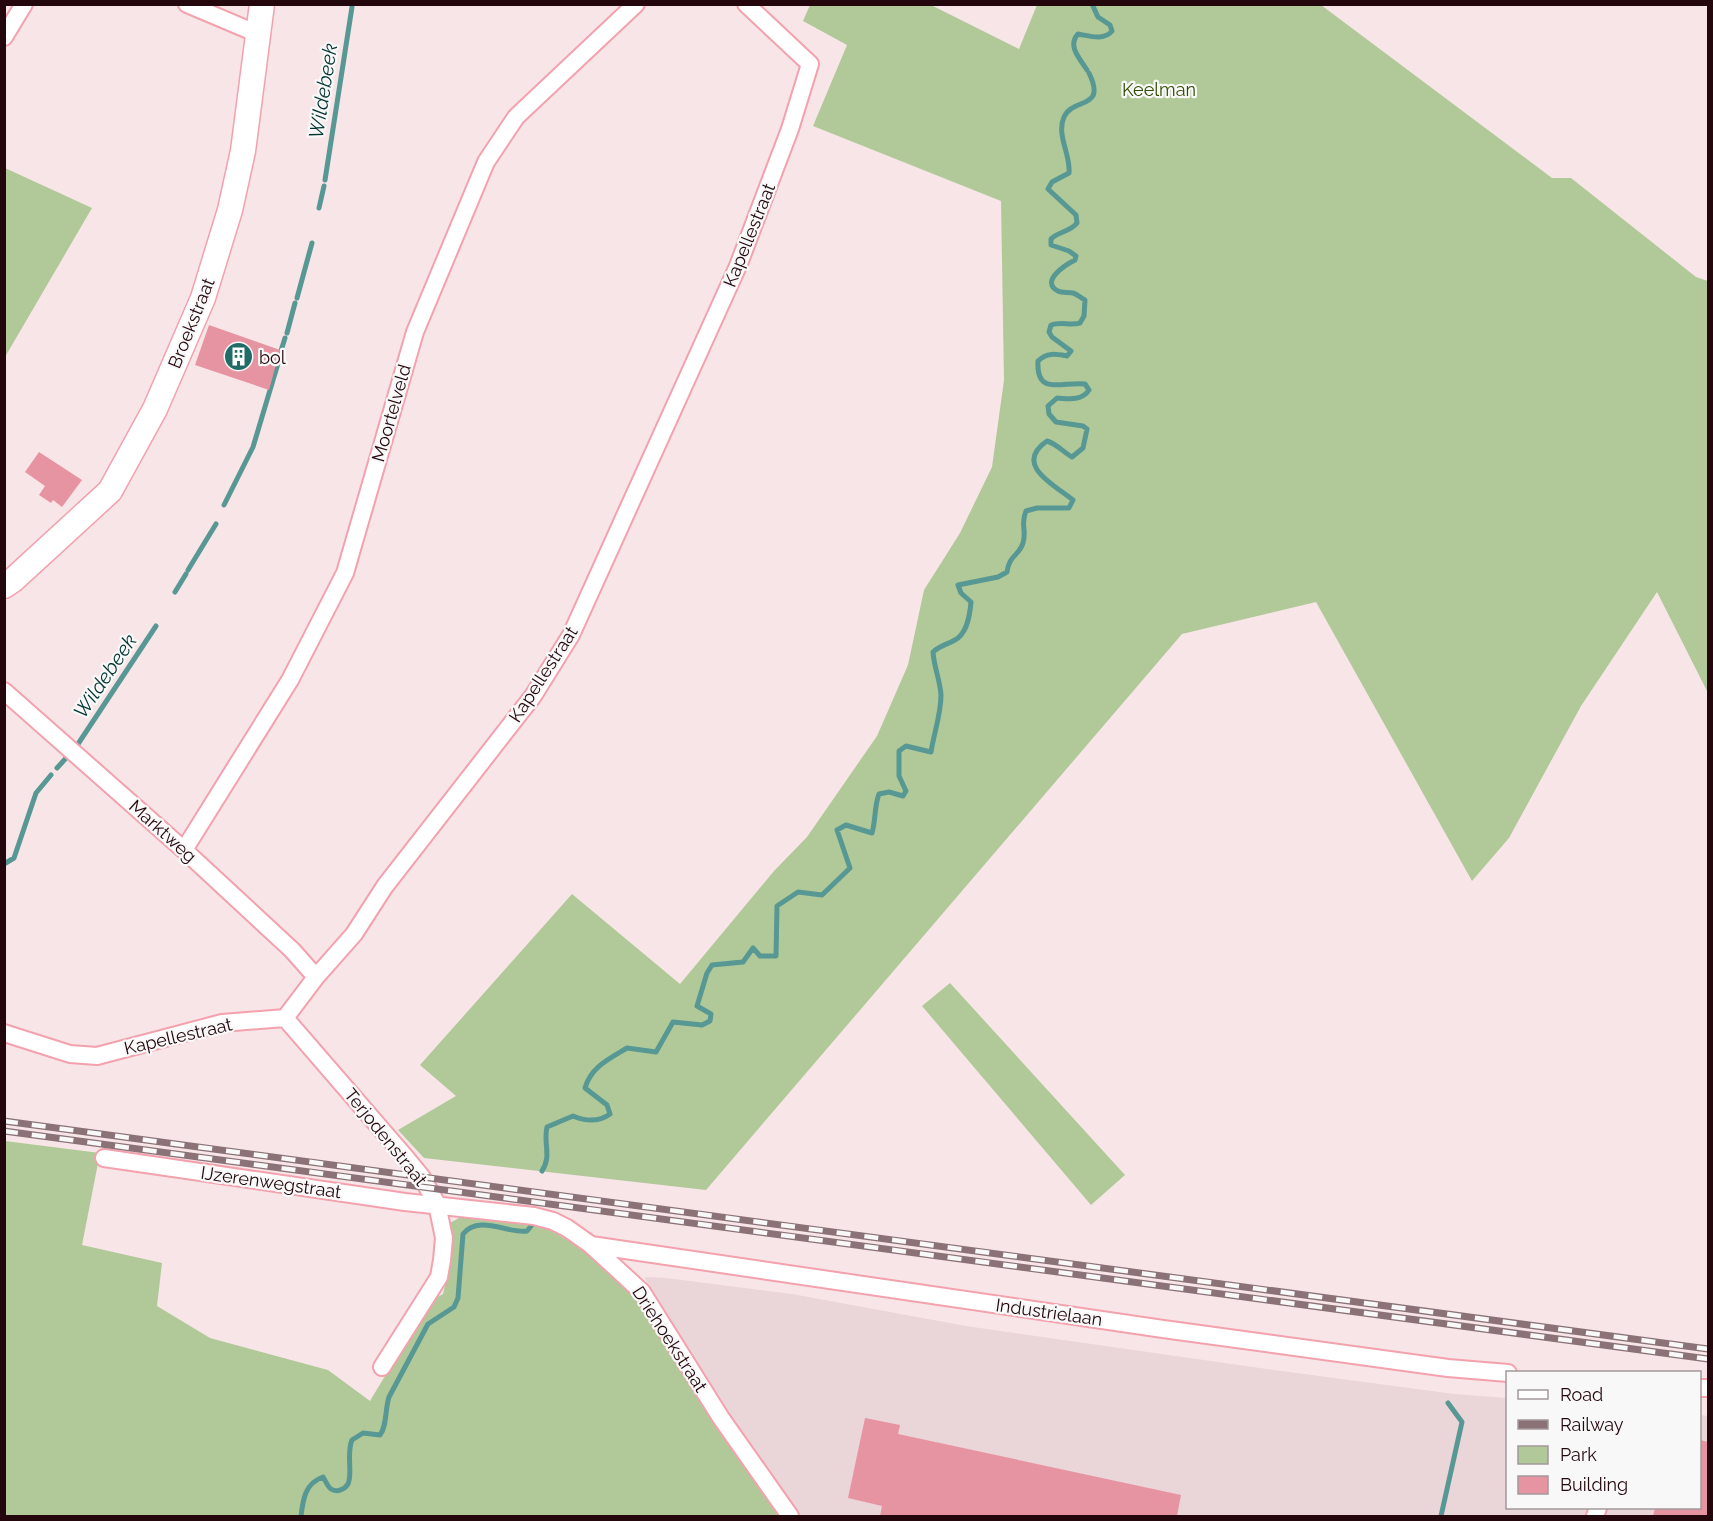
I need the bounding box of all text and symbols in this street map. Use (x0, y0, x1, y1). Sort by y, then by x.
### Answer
water label: Wildebeek (304, 41, 342, 140)
park label: Keelman (1122, 79, 1196, 100)
street label: Kapellestraat (719, 180, 779, 290)
street label: Broekstraat (163, 275, 219, 371)
building icon: bol (222, 341, 254, 373)
place label: bol (259, 347, 286, 368)
street label: Moortelveld (367, 362, 415, 464)
street label: Kapellestraat (504, 622, 582, 726)
water label: Wildebeek (68, 629, 142, 723)
street label: Marktweg (125, 795, 201, 867)
street label: Kapellestraat (122, 1013, 234, 1059)
street label: Terjodenstraat (340, 1084, 432, 1190)
street label: IJzerenwegstraat (199, 1162, 343, 1202)
street label: Driehoekstraat (628, 1282, 712, 1396)
street label: Industrielaan (994, 1294, 1104, 1330)
legend (1506, 1371, 1701, 1509)
text: Road (1560, 1384, 1603, 1405)
text: Railway (1560, 1414, 1624, 1435)
text: Park (1560, 1444, 1597, 1465)
text: Building (1560, 1474, 1628, 1495)

